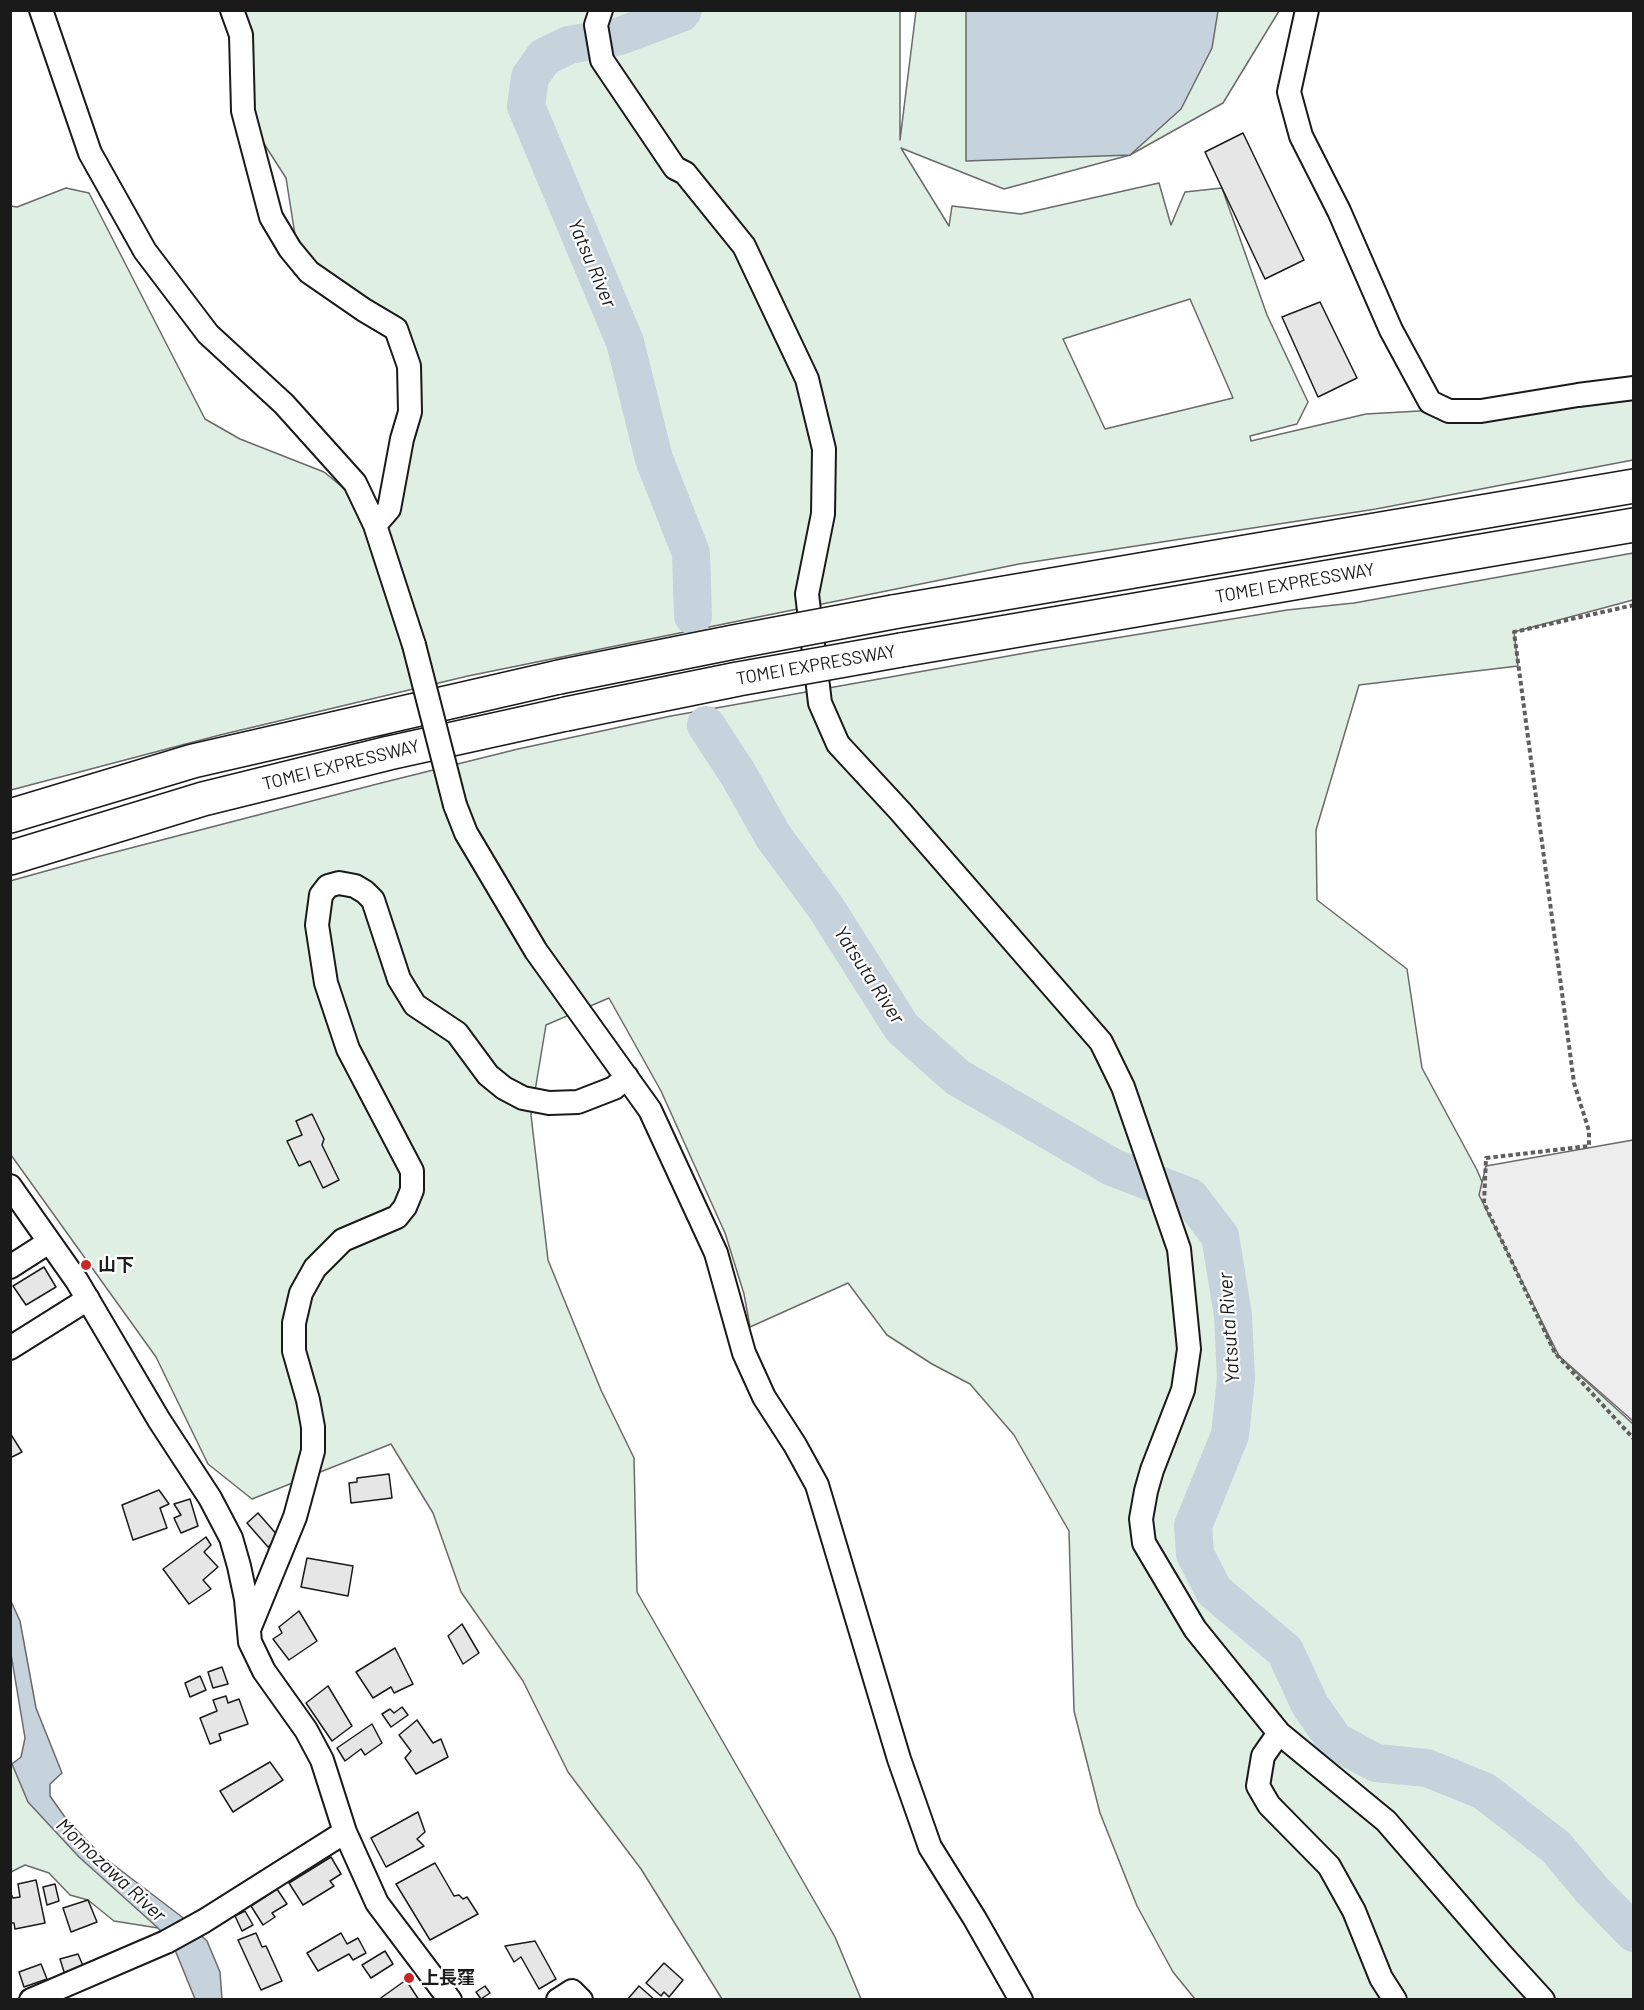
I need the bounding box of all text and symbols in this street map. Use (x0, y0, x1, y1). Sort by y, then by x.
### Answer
water label: Yatsu River (563, 215, 621, 311)
street label: TOMEI EXPRESSWAY (1214, 558, 1376, 608)
street label: TOMEI EXPRESSWAY (735, 640, 897, 690)
street label: TOMEI EXPRESSWAY (260, 735, 422, 795)
water label: Yatsuta River (829, 922, 909, 1028)
place label: 山下 (98, 1254, 134, 1276)
marker: 山下 (79, 1258, 93, 1272)
water label: Yatsuta River (1213, 1272, 1245, 1384)
water label: Momozawa River (51, 1813, 171, 1927)
place label: 上長窪 (421, 1967, 475, 1989)
marker: 上長窪 (402, 1971, 416, 1985)

